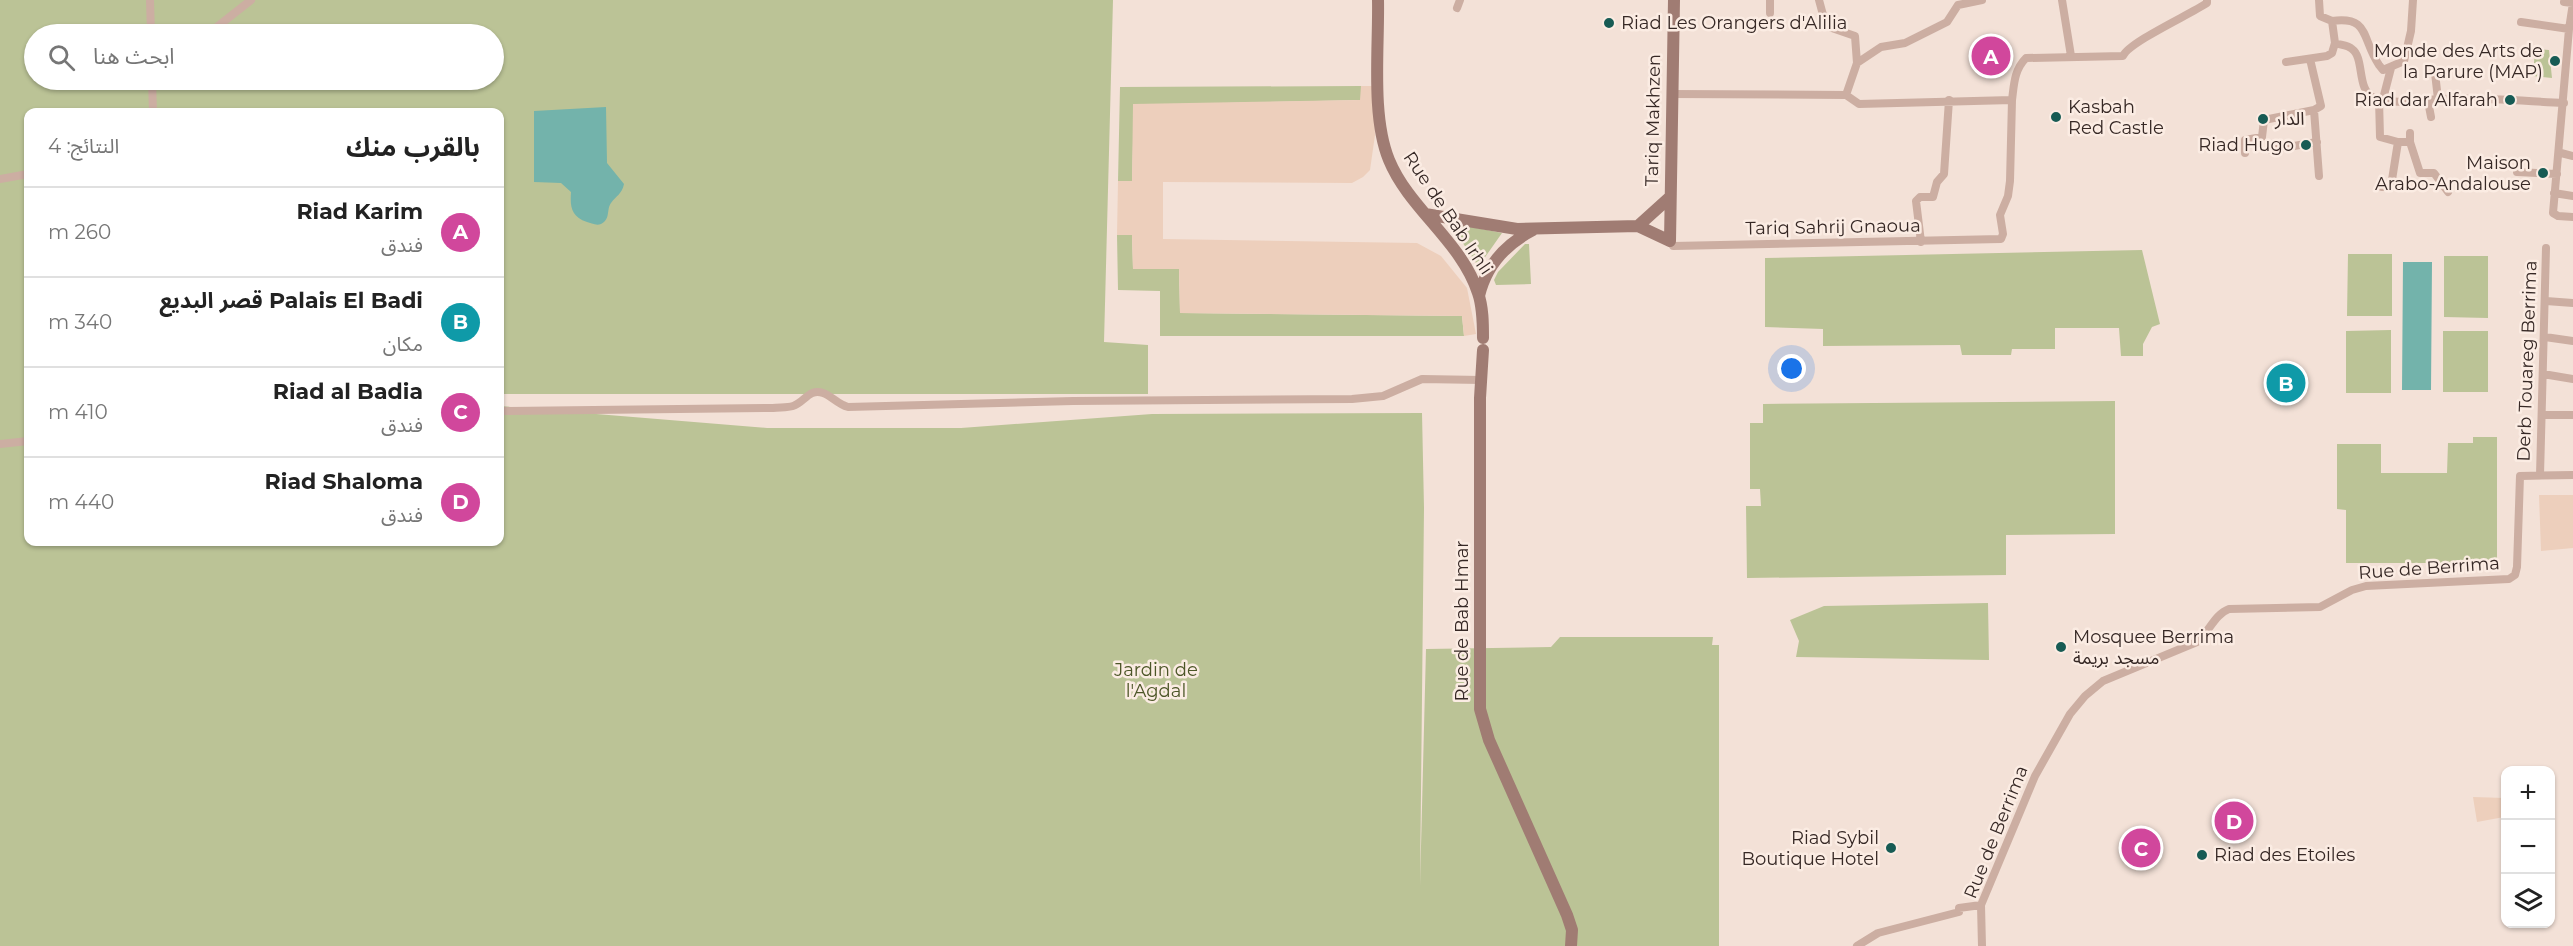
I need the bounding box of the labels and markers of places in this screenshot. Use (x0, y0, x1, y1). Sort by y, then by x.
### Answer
place label: Riad Les Orangers d'Alilia (1621, 12, 1847, 34)
marker: Riad Les Orangers d'Alilia (1602, 16, 1616, 30)
pin: A (1972, 34, 2010, 78)
place label: Monde des Arts de la Parure (MAP) (2374, 40, 2543, 83)
marker: Monde des Arts de la Parure (MAP) (2548, 54, 2562, 68)
place label: Riad dar Alfarah (2354, 89, 2498, 111)
marker: Riad dar Alfarah (2503, 93, 2517, 107)
place label: Kasbah Red Castle (2068, 96, 2164, 139)
place label: الدار (2274, 108, 2304, 130)
marker: Kasbah Red Castle (2049, 110, 2063, 124)
marker: الدار (2256, 112, 2270, 126)
place label: Riad Hugo (2198, 134, 2294, 156)
marker: Riad Hugo (2299, 138, 2313, 152)
place label: Maison Arabo-Andalouse (2375, 152, 2531, 195)
marker: Maison Arabo-Andalouse (2536, 166, 2550, 180)
pin: B (2266, 360, 2306, 406)
place label: Mosquee Berrima مسجد بريمة (2073, 626, 2234, 669)
marker: Mosquee Berrima مسجد بريمة (2054, 640, 2068, 654)
pin: D (2214, 798, 2254, 844)
pin: C (2122, 826, 2160, 870)
place label: Riad Sybil Boutique Hotel (1741, 827, 1879, 870)
marker: Riad Sybil Boutique Hotel (1884, 841, 1898, 855)
place label: Riad des Etoiles (2214, 844, 2356, 866)
marker: Riad des Etoiles (2195, 848, 2209, 862)

